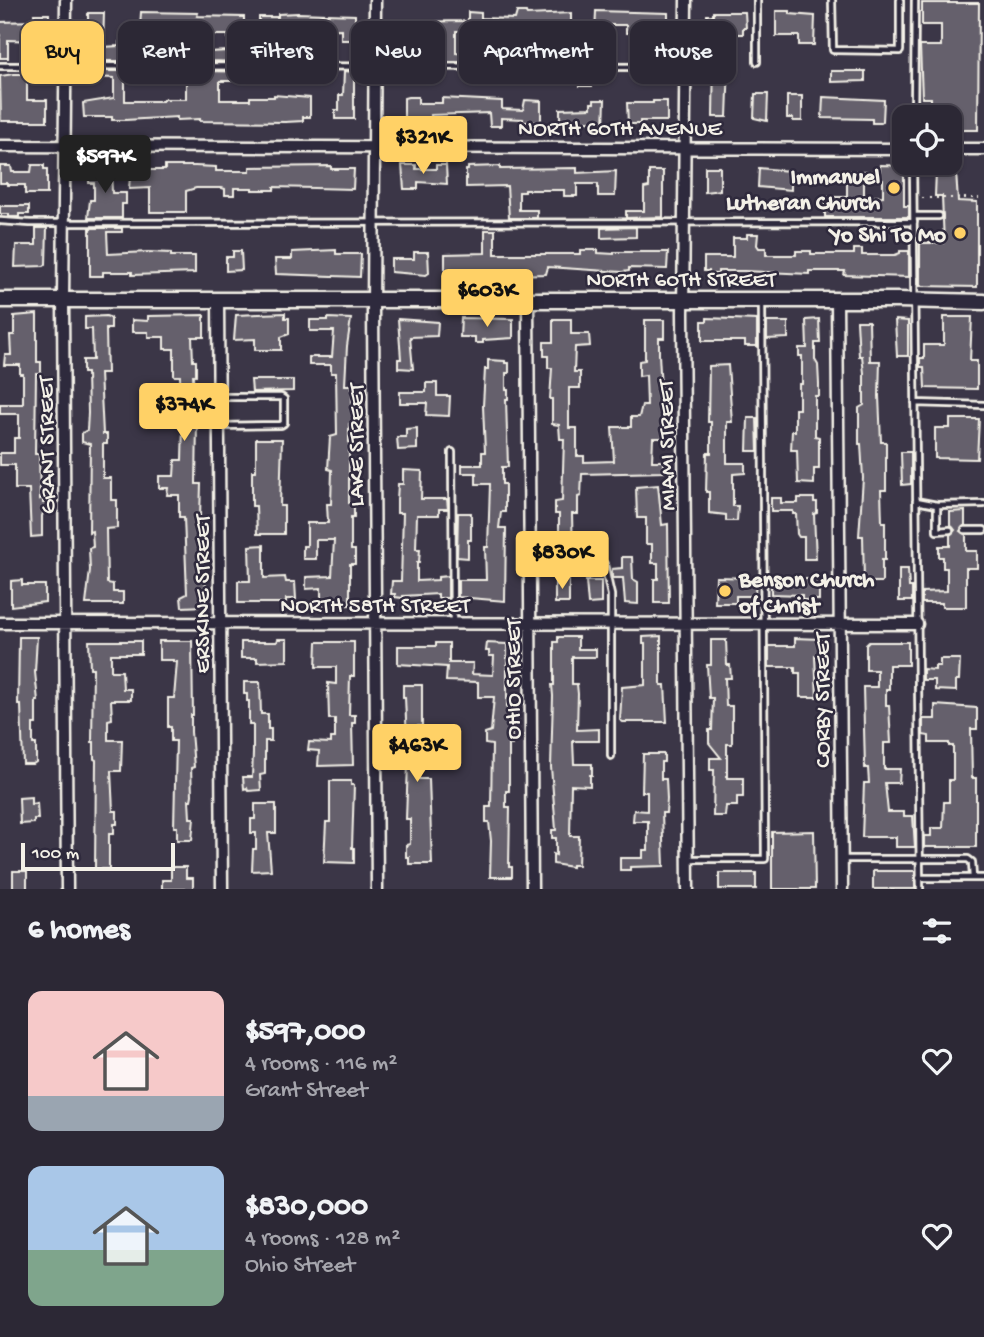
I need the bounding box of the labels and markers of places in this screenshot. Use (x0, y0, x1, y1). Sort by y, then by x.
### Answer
pin: $321K (374, 116, 472, 176)
pin: $597K (56, 136, 154, 195)
place label: Immanuel Lutheran Church (726, 165, 881, 218)
marker: Immanuel Lutheran Church (886, 180, 902, 196)
place label: Yo Shi To Mo (827, 223, 946, 250)
marker: Yo Shi To Mo (952, 225, 968, 241)
pin: $603K (438, 270, 536, 329)
pin: $374K (135, 384, 233, 443)
pin: $830K (513, 532, 611, 591)
place label: Benson Church of Christ (738, 568, 875, 621)
marker: Benson Church of Christ (717, 583, 733, 599)
pin: $463K (368, 724, 466, 784)

